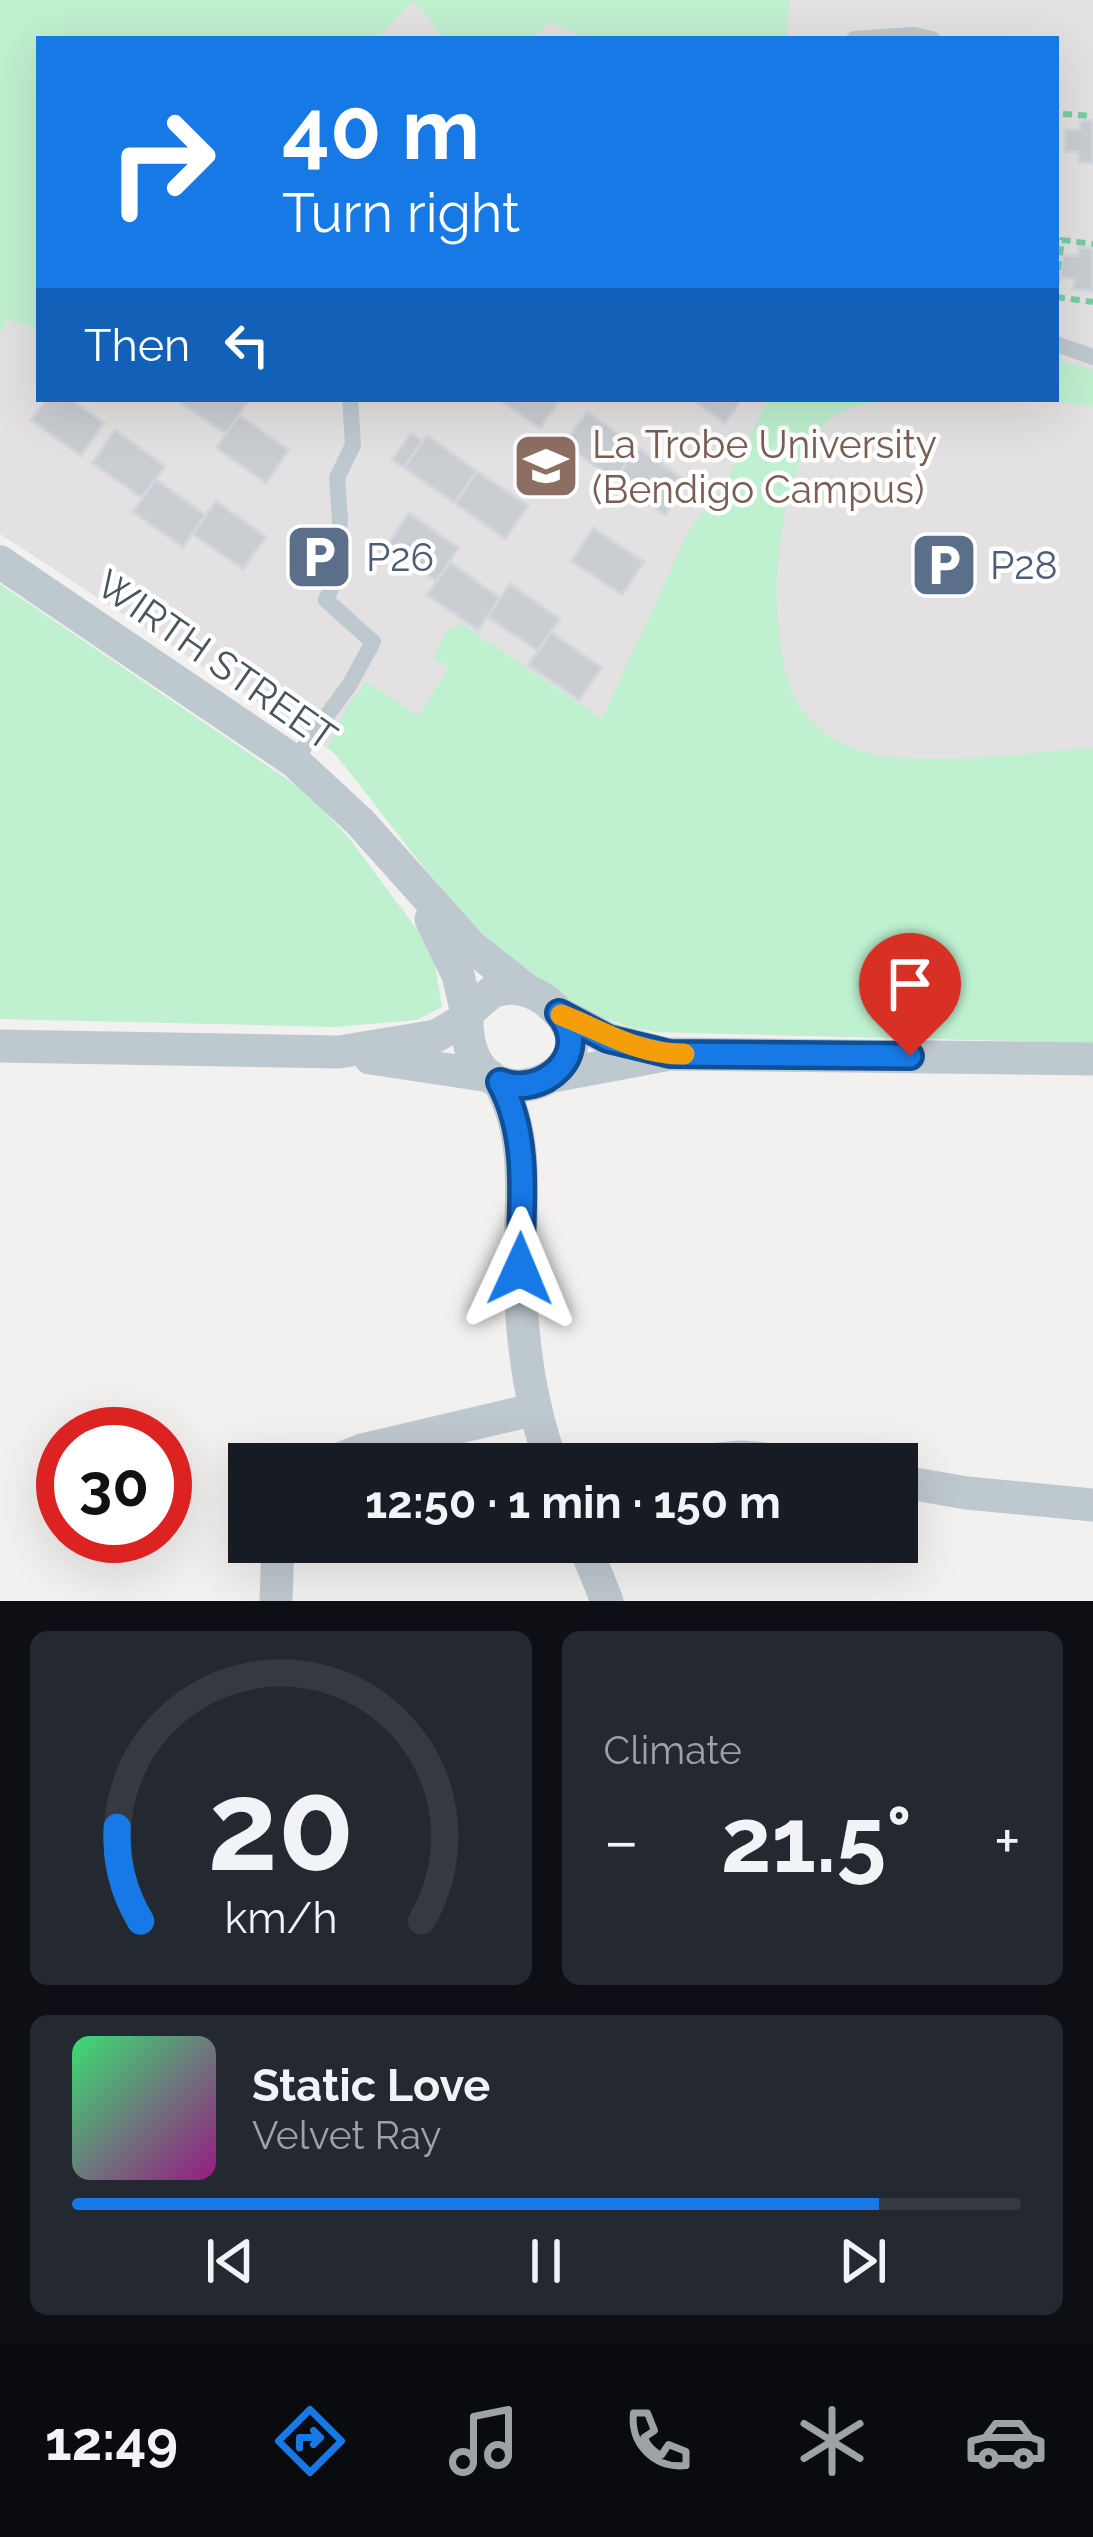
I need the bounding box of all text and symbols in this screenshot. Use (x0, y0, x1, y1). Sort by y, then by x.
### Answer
text: 40 m (282, 80, 480, 179)
icon: right (84, 84, 240, 240)
text: Turn right (282, 181, 520, 245)
icon: left (214, 312, 280, 378)
text: Then (84, 319, 190, 372)
place label: La Trobe University (Bendigo Campus) (592, 421, 937, 512)
school or university icon: La Trobe University (Bendigo Campus) (511, 431, 581, 501)
parking icon: P26 (284, 522, 354, 592)
parking icon: P28 (909, 530, 979, 600)
place label: P26 (366, 534, 434, 580)
place label: P28 (990, 542, 1058, 588)
street label: WIRTH STREET (88, 560, 346, 760)
pin (859, 933, 961, 1056)
icon: arrive (877, 951, 943, 1017)
position arrow (457, 1206, 583, 1332)
speed limit sign: 30 (36, 1407, 192, 1563)
text: 12:50 · 1 min · 150 m (365, 1476, 781, 1529)
text: Climate (604, 1727, 742, 1773)
text: 20 (207, 1753, 354, 1899)
text: 21.5° (721, 1787, 912, 1893)
text: − (604, 1802, 639, 1879)
text: + (994, 1802, 1021, 1879)
text: km/h (224, 1893, 337, 1943)
text: Static Love (252, 2059, 490, 2112)
text: Velvet Ray (252, 2112, 441, 2158)
icon: previous (197, 2228, 263, 2294)
icon: pause (513, 2228, 579, 2294)
icon: next (830, 2228, 896, 2294)
icon: directions (268, 2399, 352, 2483)
icon: music (442, 2399, 526, 2483)
icon: phone (616, 2399, 700, 2483)
icon: climate (790, 2399, 874, 2483)
icon: car (964, 2399, 1048, 2483)
text: 12:49 (45, 2409, 178, 2473)

